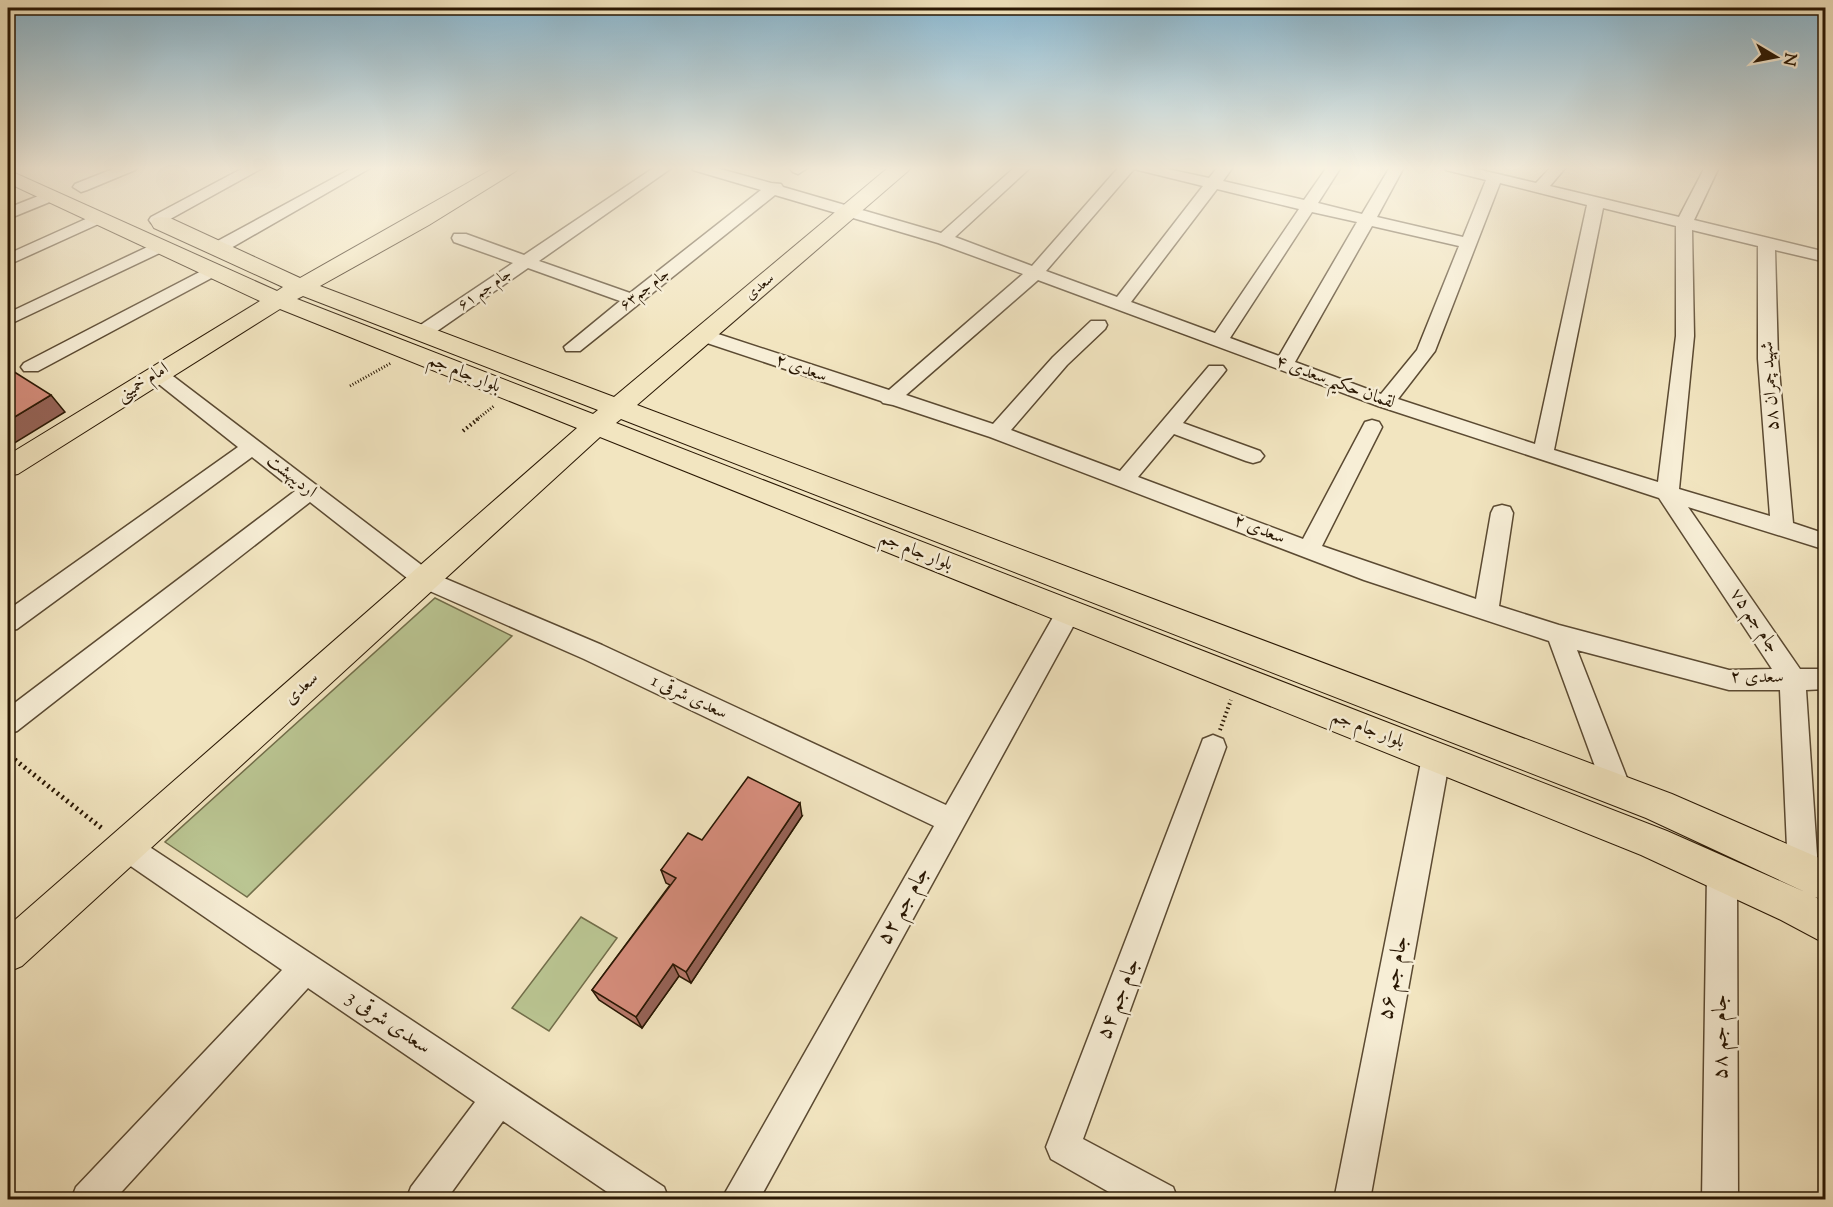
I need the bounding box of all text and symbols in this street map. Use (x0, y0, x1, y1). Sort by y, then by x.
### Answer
north arrow (1746, 27, 1806, 87)
text: N (1776, 51, 1801, 68)
street label: جام جم ۶۱ (454, 264, 517, 318)
street label: جام جم۶۳ (616, 264, 675, 318)
street label: سعدی (741, 268, 779, 306)
street label: شهید چمران ۵۸ (1755, 340, 1787, 432)
street label: بلوار جام جم (423, 348, 504, 402)
street label: سعدی ۲ (772, 348, 830, 390)
street label: لقمان حکیم_سعدی ۴ (1271, 349, 1398, 419)
street label: امام خمینی (112, 357, 175, 410)
street label: اردیبهشت (260, 449, 322, 505)
street label: سعدی ۲ (1229, 508, 1289, 552)
street label: بلوار جام جم (875, 526, 956, 580)
street label: جام جم ۷۵ (1721, 583, 1785, 660)
street label: سعدی ۲ (1730, 665, 1784, 691)
street label: سعدی (279, 666, 325, 712)
street label: سعدی شرقی 1 (646, 669, 732, 727)
street label: بلوار جام جم (1327, 704, 1409, 758)
street label: جام جم ۵۲ (870, 861, 940, 952)
street label: جام جم ۵۶ (1371, 933, 1420, 1023)
street label: جام جم ۵۴ (1090, 954, 1151, 1045)
street label: سعدی شرقی 3 (339, 984, 437, 1062)
street label: جام جم ۵۸ (1706, 994, 1739, 1080)

